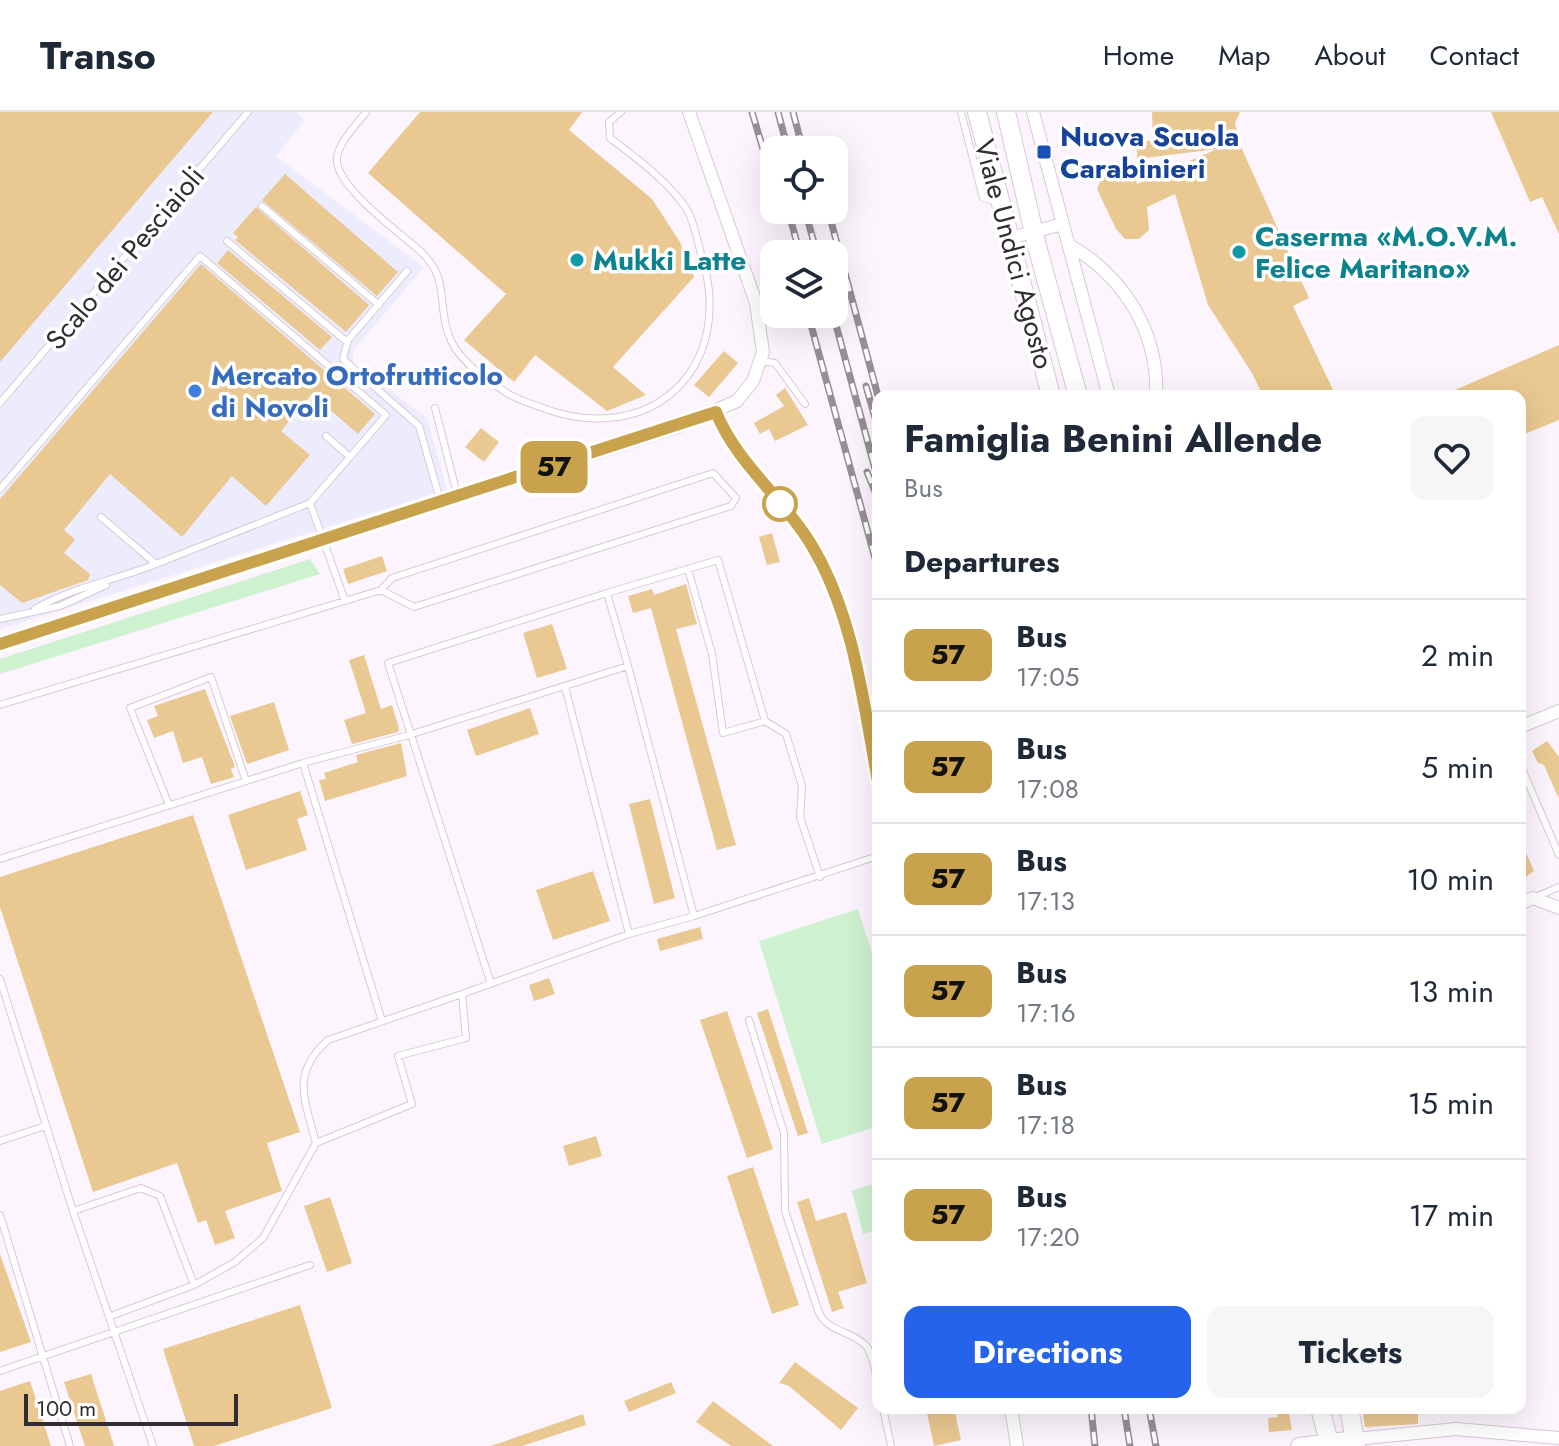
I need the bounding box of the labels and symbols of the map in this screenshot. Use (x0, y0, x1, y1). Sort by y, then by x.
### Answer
place label: Nuova Scuola Carabinieri (1060, 116, 1239, 189)
street label: Viale Undici Agosto (964, 135, 1064, 373)
marker: Nuova Scuola Carabinieri (1035, 143, 1053, 161)
street label: Scalo dei Pesciaioli (36, 157, 214, 359)
place label: Caserma «M.O.V.M. Felice Maritano» (1255, 216, 1518, 289)
place label: Mukki Latte (593, 240, 746, 281)
marker: Caserma «M.O.V.M. Felice Maritano» (1230, 243, 1248, 261)
marker: Mukki Latte (568, 251, 586, 269)
place label: Mercato Ortofrutticolo di Novoli (211, 355, 503, 428)
marker: Mercato Ortofrutticolo di Novoli (186, 382, 204, 400)
line badge: 57 (518, 441, 590, 493)
unlabelled marker (763, 487, 797, 521)
scale bar (24, 1390, 238, 1426)

